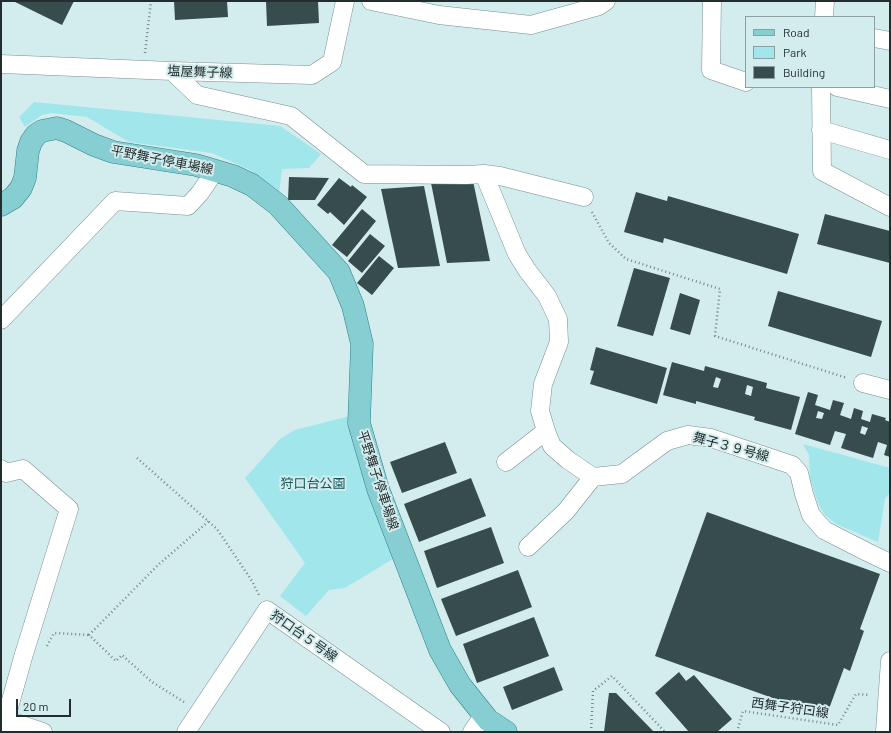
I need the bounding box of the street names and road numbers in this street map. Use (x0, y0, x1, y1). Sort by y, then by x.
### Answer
street label: 塩屋舞子線 (167, 63, 233, 81)
street label: 平野舞子停車場線 (109, 142, 215, 178)
street label: 平野舞子停車場線 (355, 428, 401, 532)
street label: 舞子３９号線 (691, 429, 771, 465)
street label: 狩口台５号線 (268, 607, 340, 665)
street label: 西舞子狩口線 (750, 695, 830, 721)

